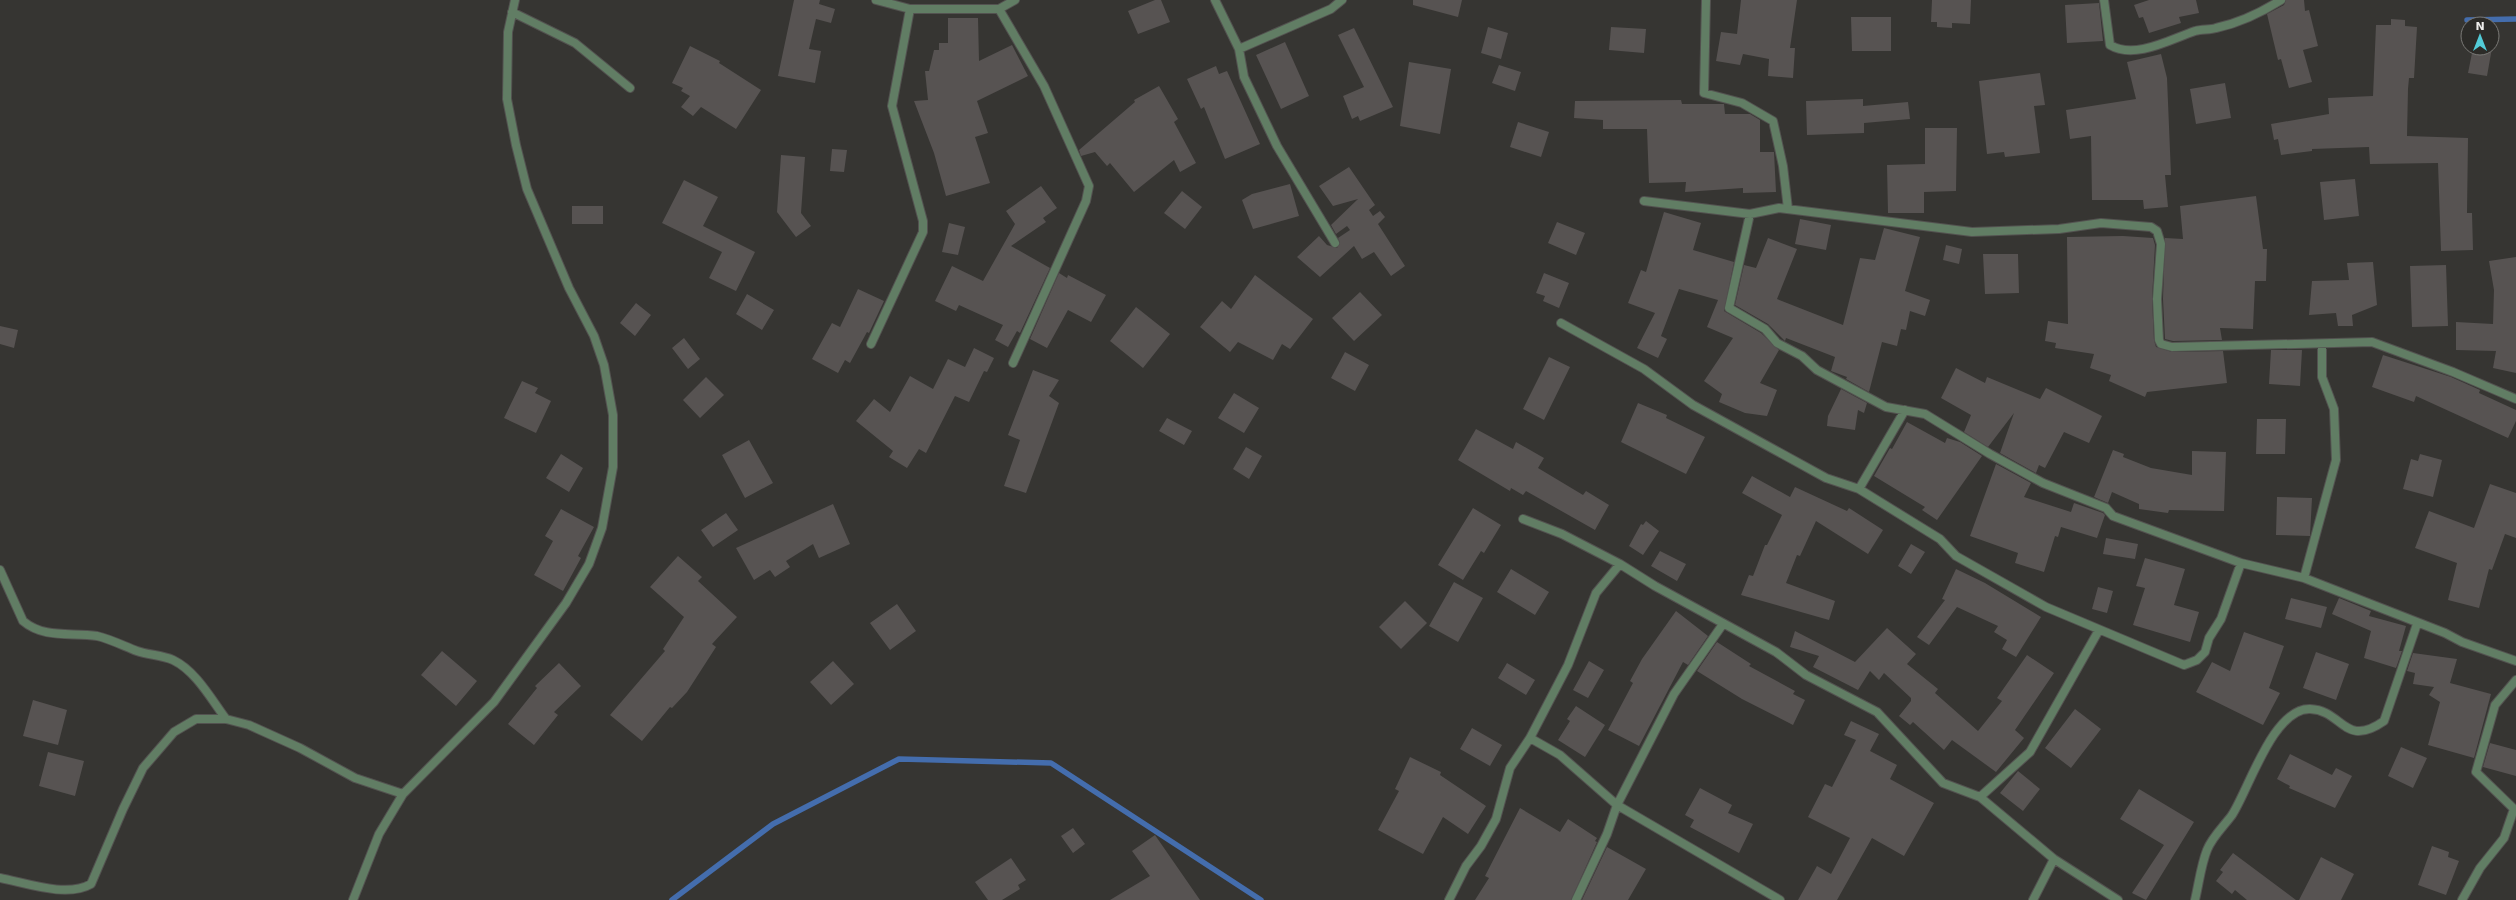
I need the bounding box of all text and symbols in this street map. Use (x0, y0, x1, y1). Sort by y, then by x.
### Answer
north arrow (2460, 16, 2500, 56)
text: N (2475, 20, 2485, 33)

